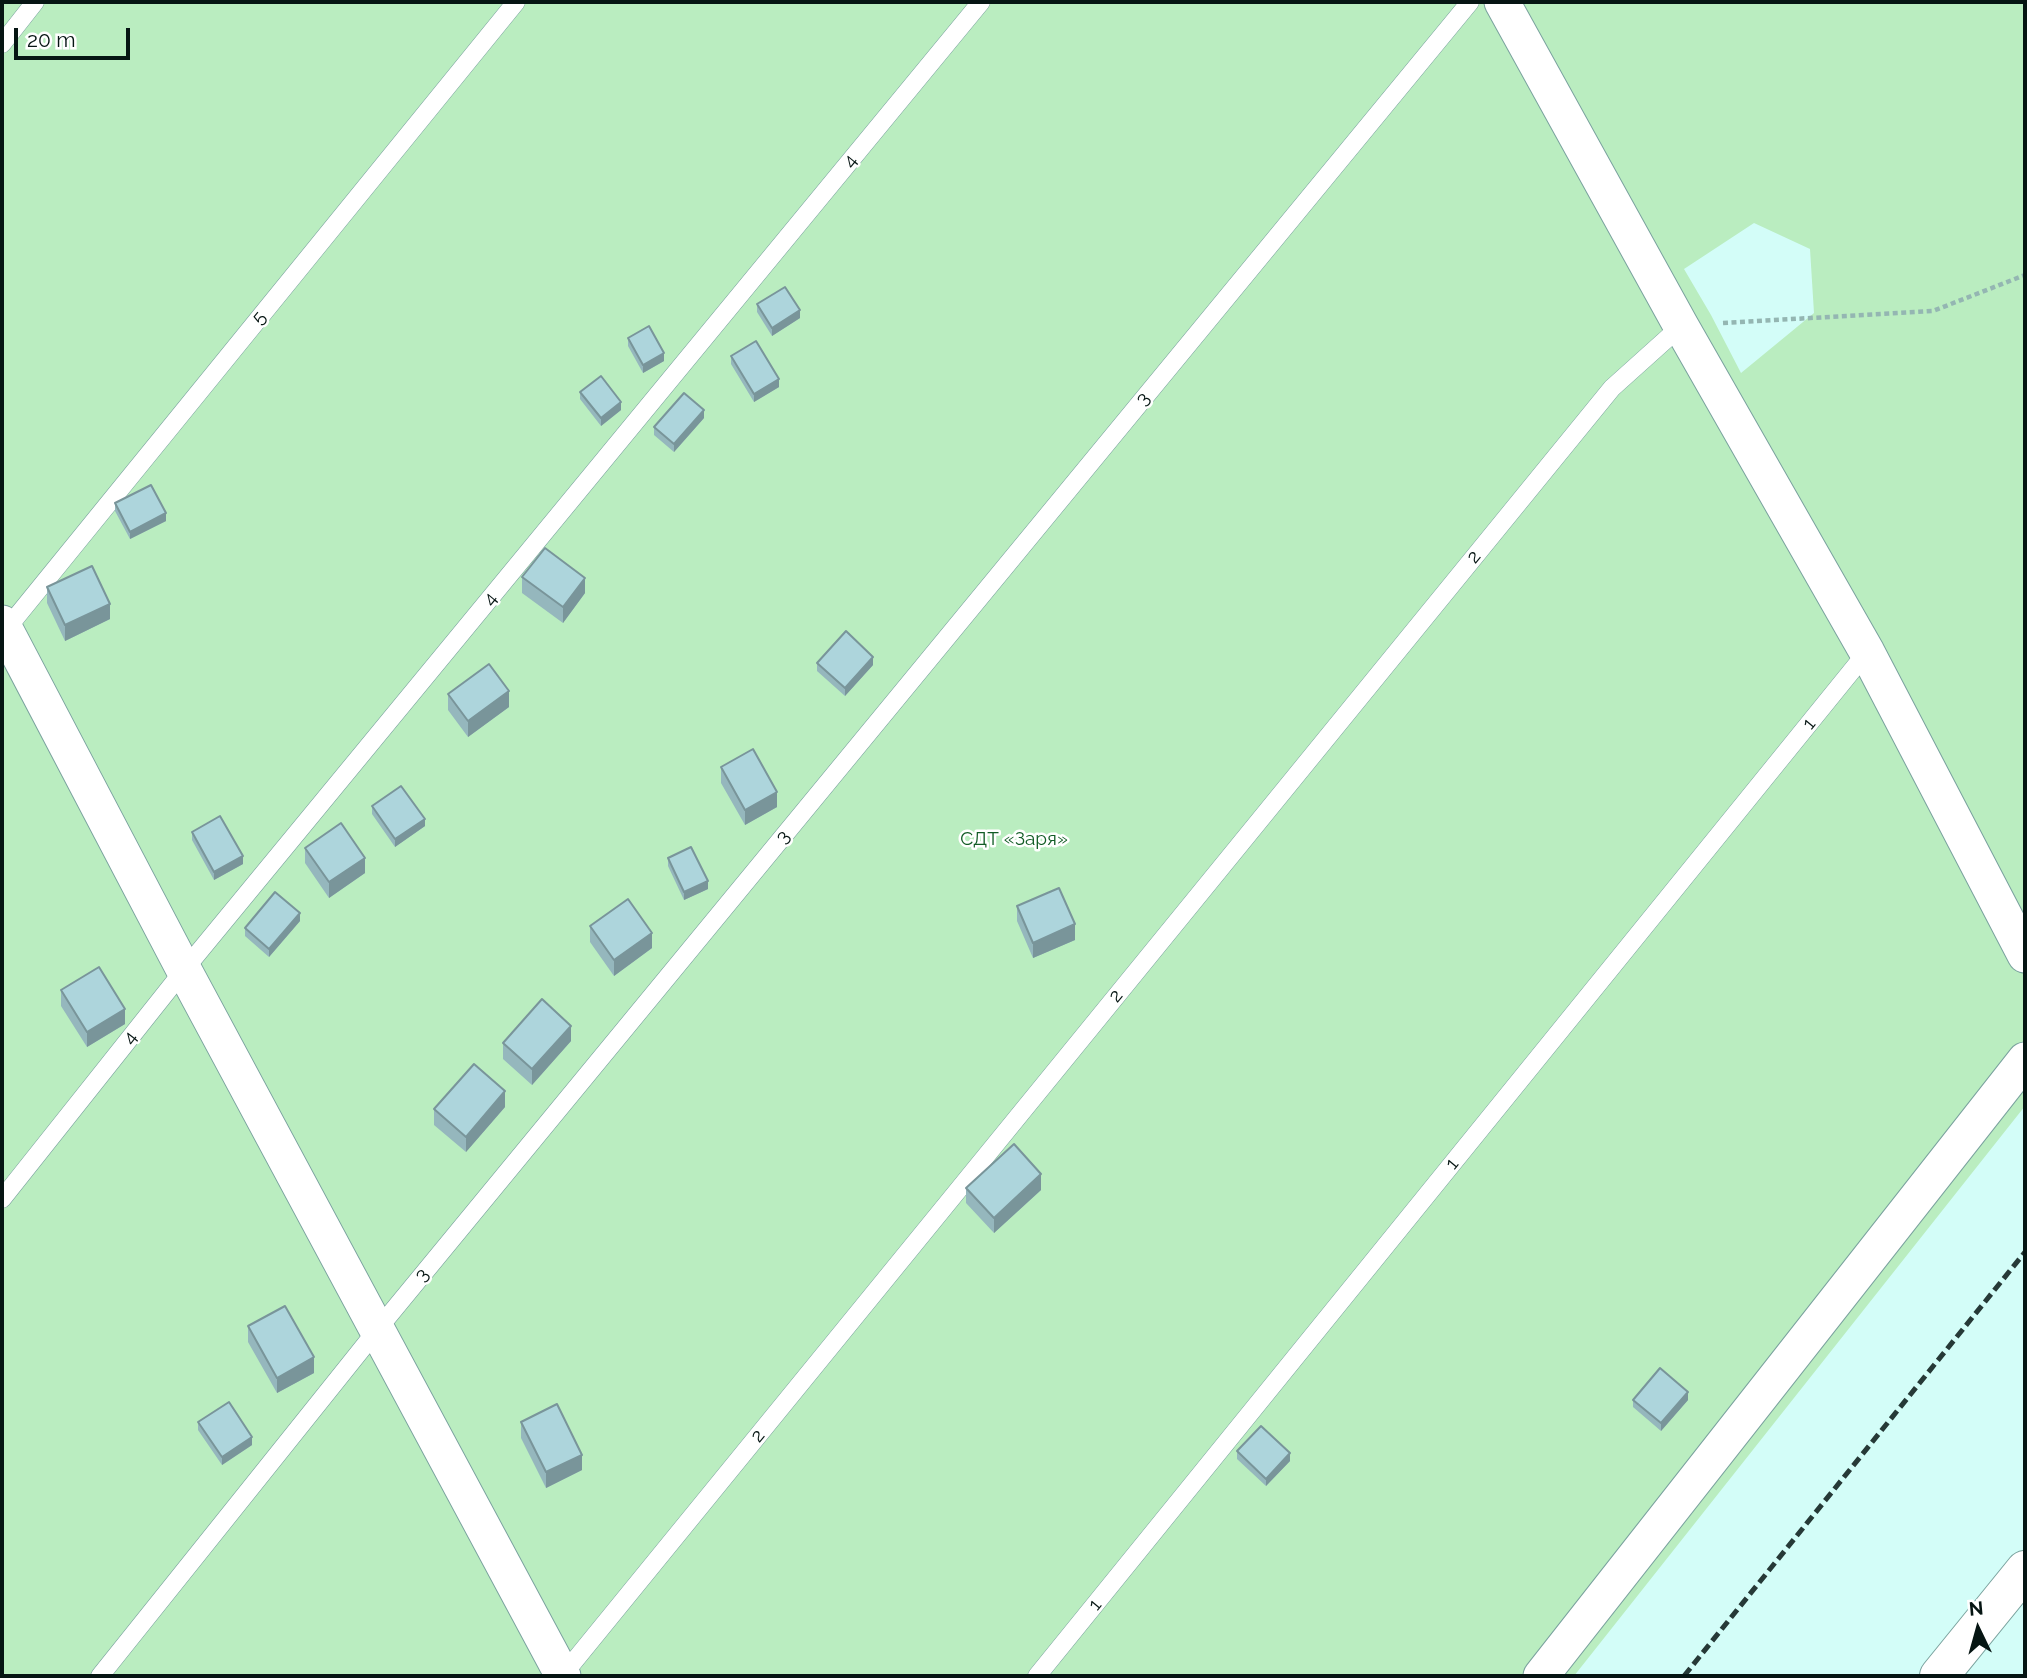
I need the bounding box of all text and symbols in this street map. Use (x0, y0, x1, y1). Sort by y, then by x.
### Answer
scale bar (18, 14, 133, 58)
text: 20 m (27, 27, 75, 52)
street label: 4 (838, 150, 862, 172)
street label: 5 (247, 307, 271, 329)
street label: 3 (1131, 388, 1155, 410)
street label: 2 (1462, 546, 1486, 568)
street label: 4 (478, 588, 502, 610)
street label: 1 (1798, 714, 1820, 734)
street label: 3 (771, 826, 795, 848)
park label: СДТ «Заря» (960, 828, 1068, 850)
street label: 2 (1104, 985, 1128, 1007)
street label: 4 (118, 1027, 142, 1049)
street label: 1 (1441, 1154, 1463, 1174)
street label: 3 (410, 1264, 434, 1286)
street label: 2 (746, 1425, 770, 1447)
north arrow (1943, 1594, 2013, 1664)
street label: 1 (1084, 1595, 1106, 1615)
text: N (1968, 1596, 1984, 1620)

